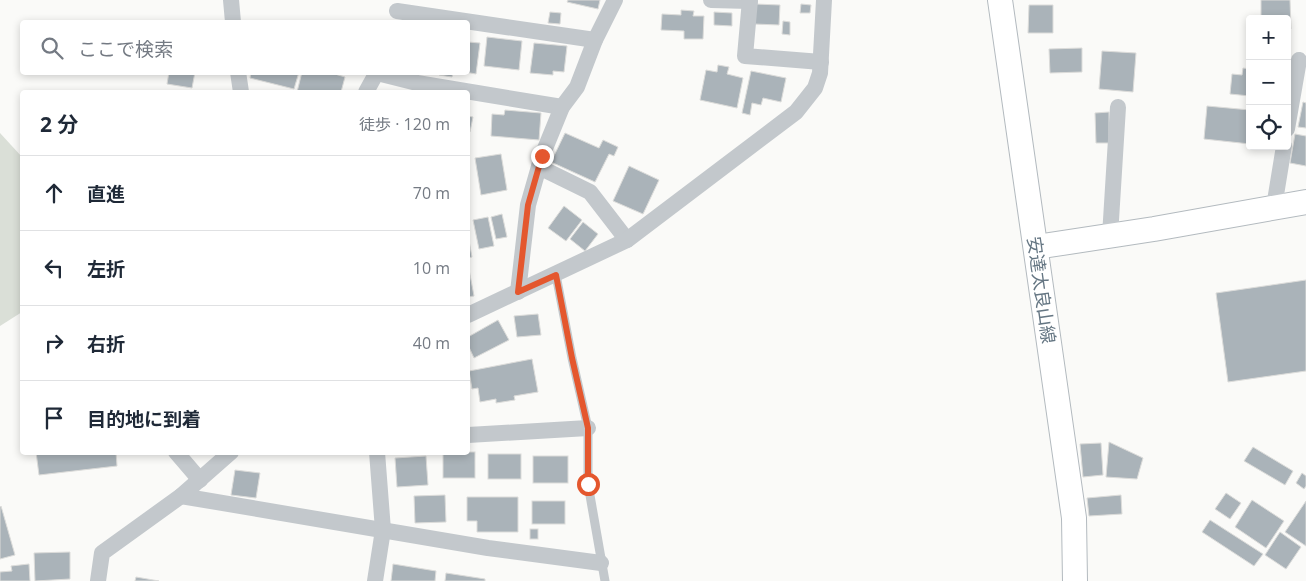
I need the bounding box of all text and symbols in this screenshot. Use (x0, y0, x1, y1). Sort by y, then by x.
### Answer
map controls (1246, 15, 1291, 150)
button: + (1246, 15, 1291, 60)
search box (20, 20, 470, 75)
icon: search (38, 34, 66, 62)
text: ここで検索 (78, 36, 173, 62)
button: − (1246, 60, 1291, 105)
button: locate (1246, 105, 1291, 150)
text: 2 分 (40, 110, 78, 138)
text: 徒歩 · 120 m (359, 113, 450, 135)
route end (531, 145, 554, 168)
icon: ahead (40, 179, 68, 207)
text: 直進 (87, 181, 125, 207)
text: 70 m (413, 182, 450, 204)
street label: 安達太良山線 (1023, 235, 1061, 345)
icon: left (40, 254, 68, 282)
text: 左折 (87, 256, 125, 282)
text: 10 m (413, 257, 450, 279)
icon: right (40, 329, 68, 357)
text: 右折 (87, 331, 125, 357)
text: 40 m (413, 332, 450, 354)
icon: arrive (40, 404, 68, 432)
text: 目的地に到着 (87, 406, 201, 432)
route start (577, 473, 600, 496)

